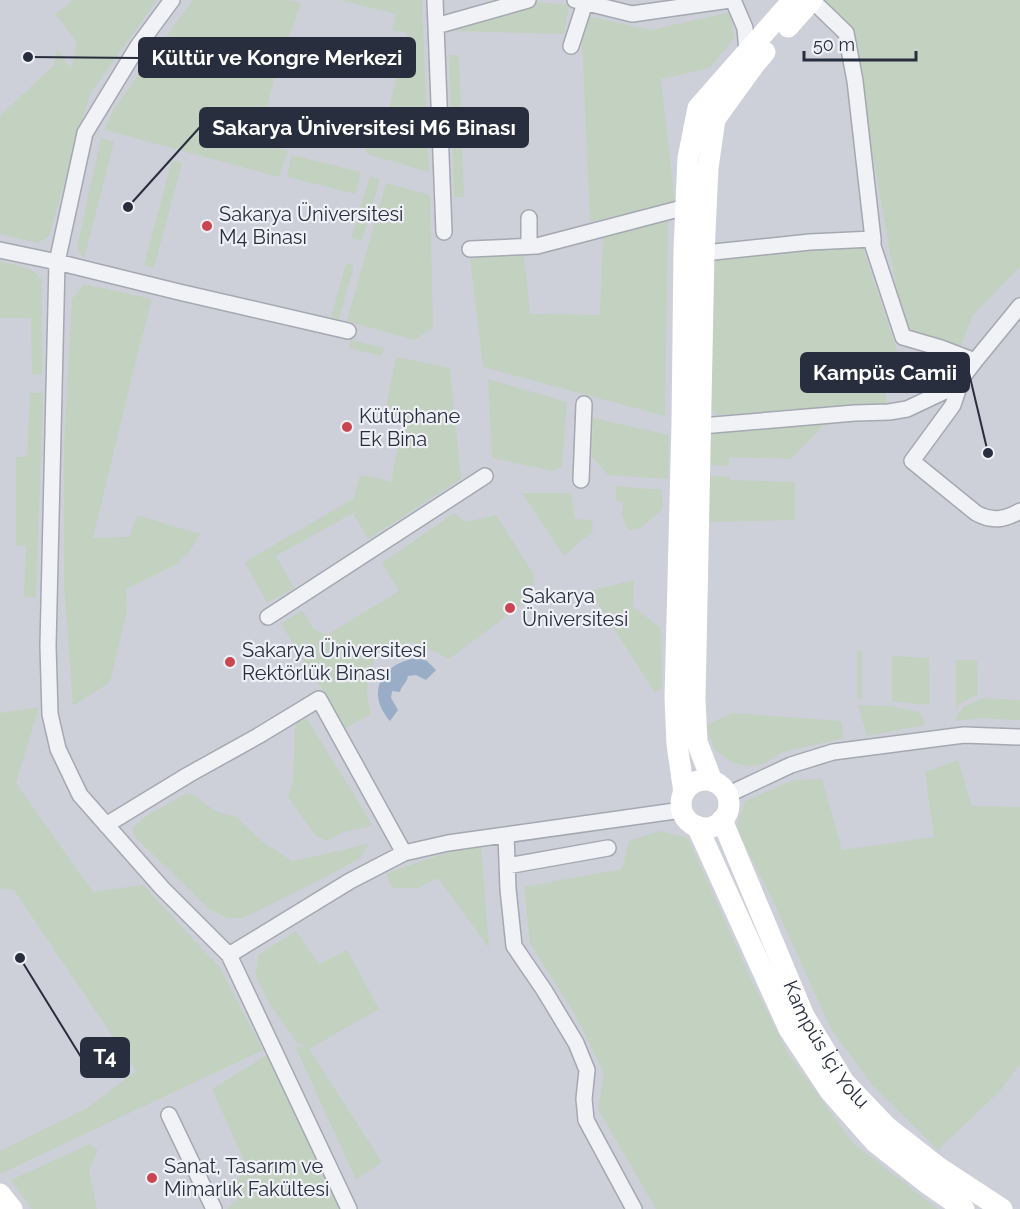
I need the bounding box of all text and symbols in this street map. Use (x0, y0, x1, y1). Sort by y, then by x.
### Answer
scale bar (804, 24, 916, 62)
text: 50 m (813, 34, 855, 55)
callout: Kültür ve Kongre Merkezi (139, 38, 415, 77)
text: Kültür ve Kongre Merkezi (152, 45, 402, 70)
callout: Sakarya Üniversitesi M6 Binası (200, 108, 528, 147)
text: Sakarya Üniversitesi M6 Binası (212, 115, 516, 140)
place label: Sakarya Üniversitesi M4 Binası (219, 202, 403, 249)
marker: Sakarya Üniversitesi M4 Binası (200, 219, 214, 233)
callout: Kampüs Camii (801, 353, 969, 392)
text: Kampüs Camii (813, 360, 957, 385)
place label: Kütüphane Ek Bina (359, 404, 461, 451)
marker: Kütüphane Ek Bina (340, 420, 354, 434)
place label: Sakarya Üniversitesi (522, 584, 628, 631)
marker: Sakarya Üniversitesi (503, 601, 517, 615)
place label: Sakarya Üniversitesi Rektörlük Binası (242, 638, 426, 685)
marker: Sakarya Üniversitesi Rektörlük Binası (223, 655, 237, 669)
street label: Kampüs İçi Yolu (778, 977, 874, 1113)
callout: T4 (81, 1038, 129, 1077)
text: T4 (93, 1044, 117, 1069)
place label: Sanat, Tasarım ve Mimarlık Fakültesi (164, 1154, 329, 1201)
marker: Sanat, Tasarım ve Mimarlık Fakültesi (145, 1171, 159, 1185)

